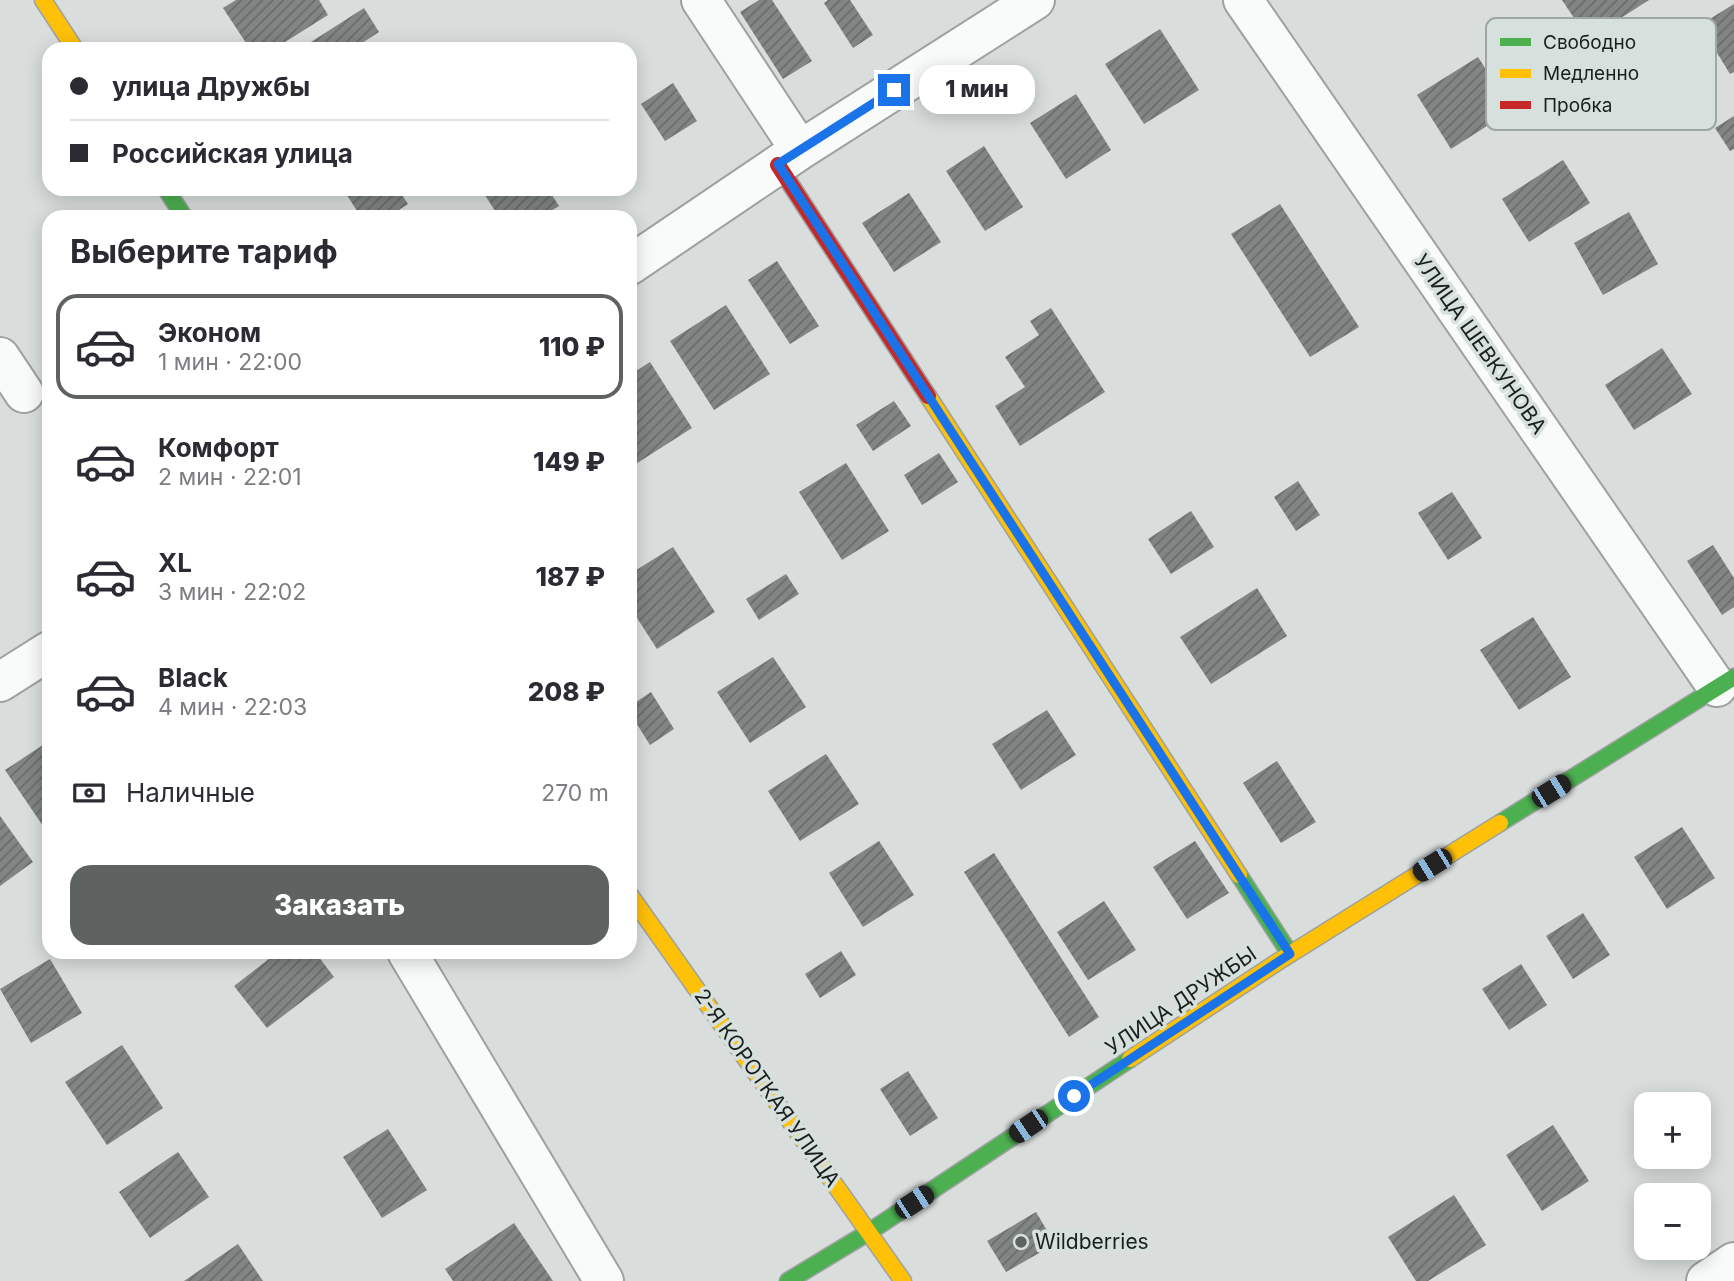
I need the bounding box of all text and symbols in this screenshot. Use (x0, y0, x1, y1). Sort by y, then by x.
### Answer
legend (1486, 18, 1716, 130)
text: Свободно (1543, 31, 1636, 54)
text: Медленно (1543, 62, 1639, 85)
callout: 1 мин (918, 66, 1034, 114)
text: улица Дружбы (112, 71, 310, 102)
route end (878, 74, 910, 106)
text: 1 мин (945, 75, 1009, 103)
text: Пробка (1543, 94, 1612, 117)
text: Российская улица (112, 138, 353, 169)
text: Выберите тариф (70, 232, 338, 271)
street label: УЛИЦА ШЕВКУНОВА (1409, 249, 1552, 439)
icon: car (74, 315, 137, 378)
text: Эконом (158, 317, 261, 348)
text: 110 ₽ (539, 331, 605, 362)
text: 1 мин · 22:00 (158, 348, 302, 376)
icon: car (74, 430, 137, 493)
text: Комфорт (158, 432, 279, 463)
text: 149 ₽ (533, 446, 605, 477)
text: 2 мин · 22:01 (158, 463, 302, 491)
icon: car (74, 545, 137, 608)
text: XL (158, 547, 192, 578)
text: 187 ₽ (536, 561, 605, 592)
text: 3 мин · 22:02 (158, 578, 306, 606)
icon: car (74, 660, 137, 723)
text: Black (158, 662, 228, 693)
text: 208 ₽ (528, 676, 605, 707)
text: 4 мин · 22:03 (158, 693, 307, 721)
car (1528, 771, 1575, 811)
icon: cash (70, 774, 108, 812)
text: Наличные (126, 777, 255, 808)
text: 270 m (541, 779, 609, 807)
car (1409, 845, 1456, 885)
button: Заказать (70, 865, 609, 945)
street label: УЛИЦА ДРУЖБЫ (1101, 941, 1261, 1060)
street label: 2-Я КОРОТКАЯ УЛИЦА (689, 984, 845, 1192)
route start (1058, 1080, 1090, 1112)
map controls (1634, 1092, 1711, 1260)
button: + (1634, 1092, 1711, 1169)
car (1005, 1106, 1052, 1146)
car (891, 1182, 938, 1222)
button: − (1634, 1183, 1711, 1260)
place label: Wildberries (1035, 1229, 1149, 1254)
marker: Wildberries (1013, 1234, 1029, 1250)

